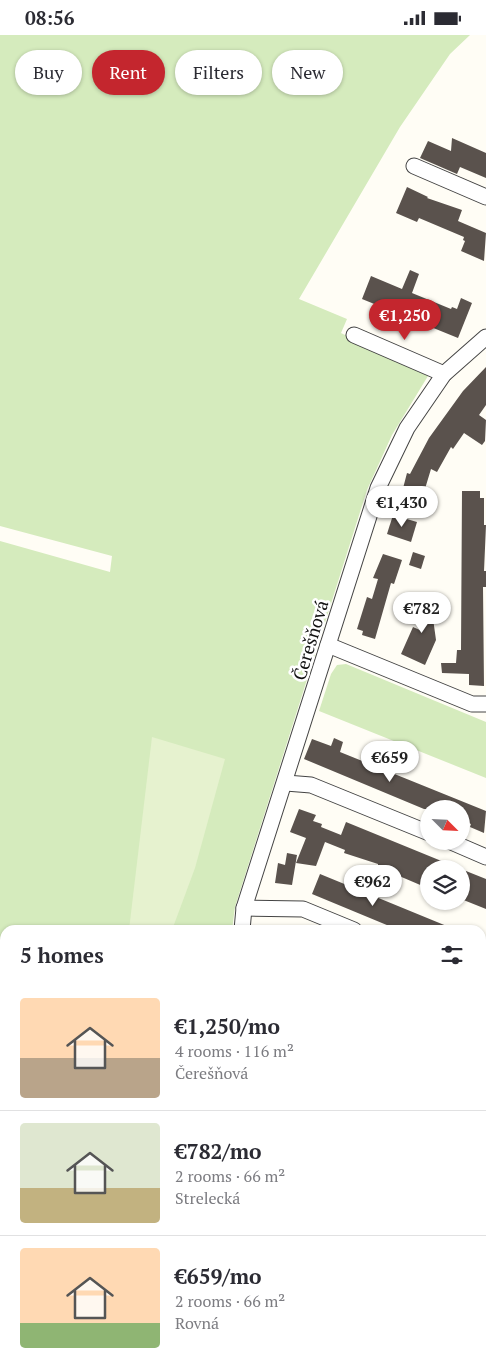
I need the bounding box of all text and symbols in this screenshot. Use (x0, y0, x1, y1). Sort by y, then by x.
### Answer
text: 08:56 (25, 5, 74, 30)
chip: Buy (15, 50, 82, 95)
chip: Rent (92, 50, 165, 95)
chip: Filters (175, 50, 262, 95)
chip: New (272, 50, 343, 95)
pin: €1,250 (364, 299, 446, 341)
text: €1,250 (380, 304, 430, 326)
pin: €1,430 (361, 485, 443, 528)
text: €1,430 (377, 491, 427, 513)
pin: €782 (392, 591, 452, 634)
street label: Čerešňová (286, 597, 334, 683)
text: €782 (404, 597, 440, 619)
pin: €659 (360, 741, 420, 783)
text: €659 (372, 746, 408, 768)
north arrow (420, 800, 470, 850)
map controls (420, 800, 470, 910)
button: layers (420, 860, 470, 910)
pin: €962 (343, 865, 403, 907)
text: €962 (355, 870, 391, 892)
text: 5 homes (20, 941, 104, 969)
icon: filters (438, 941, 466, 969)
text: €1,250/mo (175, 1012, 280, 1040)
icon: home (60, 1018, 120, 1078)
text: 4 rooms · 116 m² (175, 1040, 294, 1062)
text: Čerešňová (175, 1062, 248, 1084)
text: €782/mo (175, 1137, 262, 1165)
icon: home (60, 1143, 120, 1203)
text: 2 rooms · 66 m² (175, 1165, 285, 1187)
text: Strelecká (175, 1187, 240, 1209)
text: €659/mo (175, 1262, 262, 1290)
icon: home (60, 1268, 120, 1328)
text: 2 rooms · 66 m² (175, 1290, 285, 1312)
text: Rovná (175, 1312, 219, 1334)

